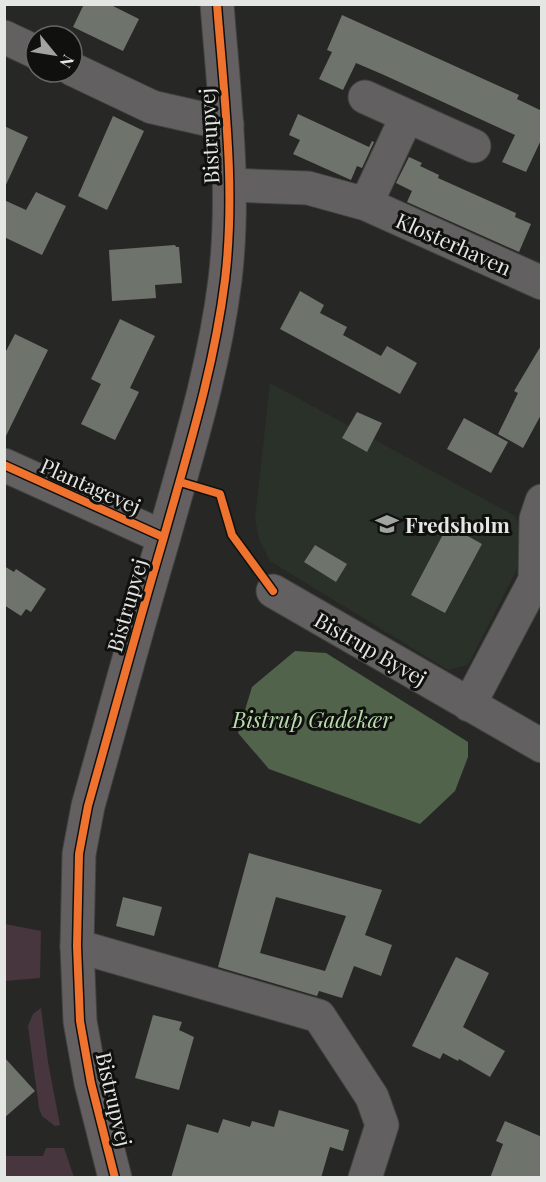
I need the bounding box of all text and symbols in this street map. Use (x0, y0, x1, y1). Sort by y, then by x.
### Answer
north arrow (24, 24, 84, 84)
text: N (55, 51, 79, 72)
street label: Bistrupvej (192, 87, 224, 185)
street label: Klosterhaven (392, 205, 516, 281)
street label: Plantagevej (37, 451, 145, 519)
place label: Fredsholm (405, 510, 510, 538)
school or university icon: Fredsholm (374, 511, 400, 537)
street label: Bistrupvej (99, 555, 153, 655)
street label: Bistrup Byvej (310, 605, 432, 691)
water label: Bistrup Gadekær (231, 704, 392, 734)
street label: Bistrupvej (91, 1049, 139, 1149)

